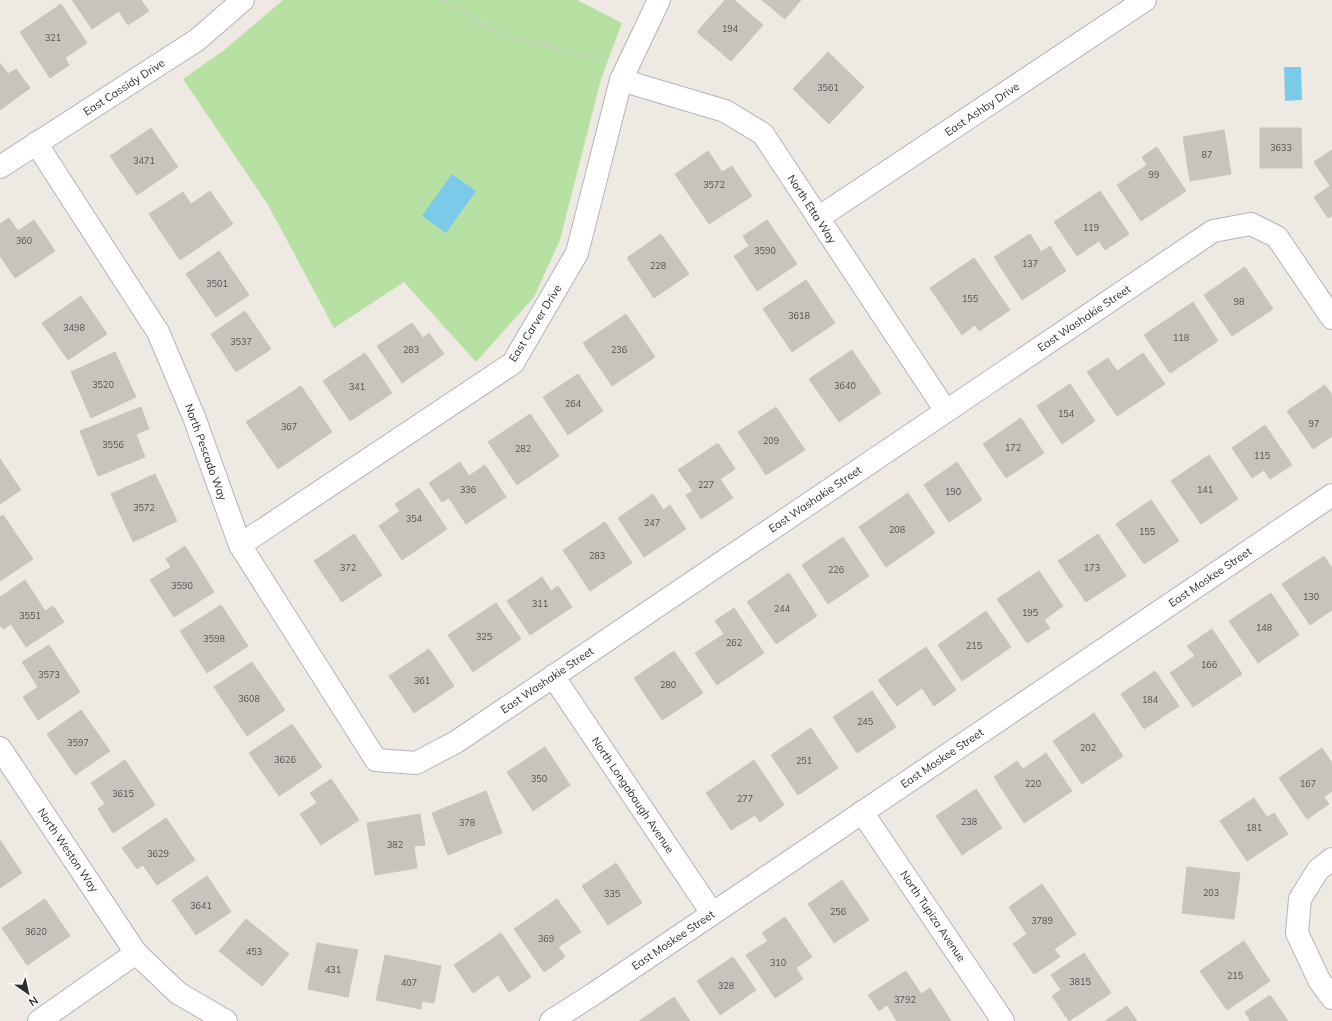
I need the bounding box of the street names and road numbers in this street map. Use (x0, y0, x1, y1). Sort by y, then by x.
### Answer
street label: East Cassidy Drive (81, 55, 167, 119)
street label: East Ashby Drive (942, 79, 1022, 139)
street label: North Etta Way (785, 172, 840, 246)
street label: East Carver Drive (506, 282, 564, 364)
street label: East Washakie Street (1035, 282, 1133, 354)
street label: North Pescado Way (182, 402, 230, 502)
street label: East Washakie Street (766, 463, 864, 535)
street label: East Moskee Street (1166, 544, 1254, 610)
street label: East Washakie Street (498, 644, 596, 716)
street label: East Moskee Street (898, 725, 986, 791)
street label: North Longabaugh Avenue (589, 734, 677, 856)
street label: North Weston Way (35, 805, 101, 895)
street label: North Tupiza Avenue (897, 868, 969, 964)
street label: East Moskee Street (629, 907, 717, 973)

